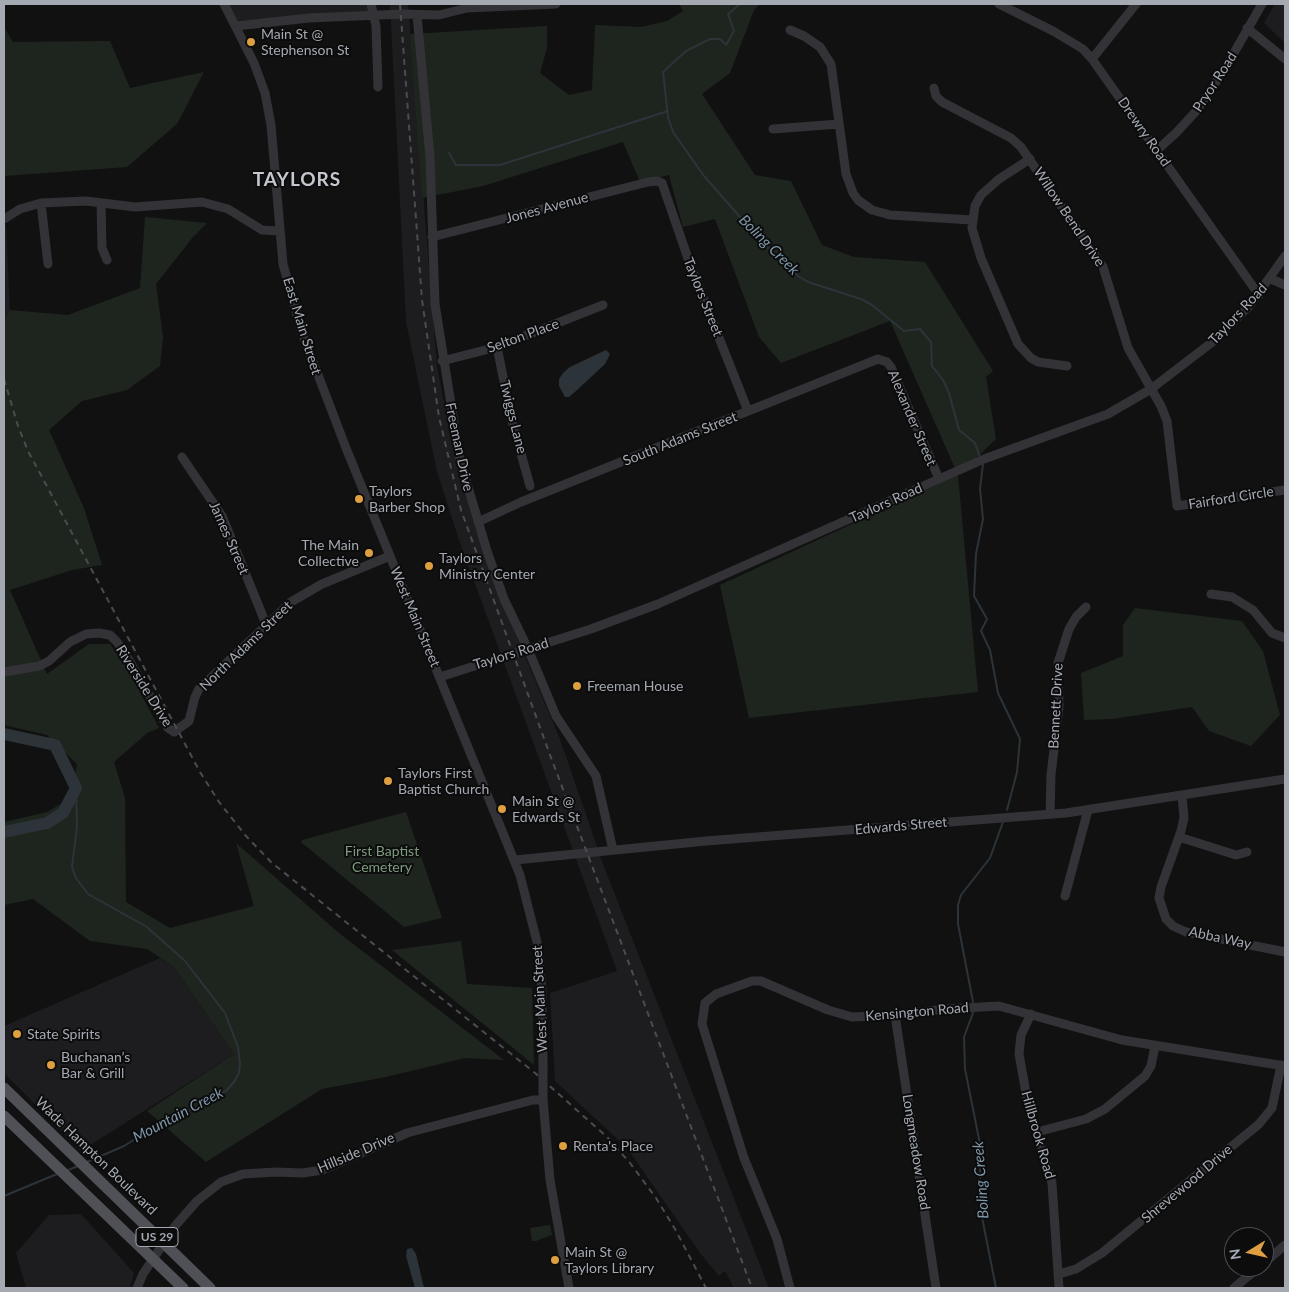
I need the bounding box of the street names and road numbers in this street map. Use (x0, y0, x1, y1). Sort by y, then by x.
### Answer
street label: Pryor Road (1189, 49, 1241, 115)
street label: Drewry Road (1114, 94, 1174, 170)
street label: Willow Bend Drive (1030, 164, 1108, 270)
street label: Jones Avenue (504, 189, 590, 227)
street label: Taylors Street (680, 255, 726, 339)
street label: East Main Street (279, 275, 325, 377)
street label: Taylors Road (1205, 280, 1271, 348)
street label: Selton Place (485, 315, 561, 357)
street label: Alexander Street (884, 368, 940, 468)
street label: Twiggs Lane (496, 379, 530, 455)
street label: Freeman Drive (441, 401, 477, 493)
street label: South Adams Street (620, 408, 740, 470)
street label: Taylors Road (847, 480, 925, 526)
street label: Fairford Circle (1187, 483, 1275, 513)
street label: James Street (205, 499, 253, 577)
street label: West Main Street (386, 564, 444, 670)
street label: North Adams Street (196, 598, 296, 694)
street label: Taylors Road (471, 635, 551, 673)
street label: Riverside Drive (112, 642, 176, 730)
street label: Bennett Drive (1045, 663, 1067, 749)
street label: Edwards Street (854, 814, 948, 838)
street label: Abba Way (1187, 923, 1253, 953)
street label: West Main Street (529, 945, 551, 1053)
street label: Kensington Road (865, 999, 969, 1025)
street label: Hillbrook Road (1017, 1089, 1059, 1181)
street label: Longmeadow Road (899, 1093, 933, 1211)
street label: Wade Hampton Boulevard (32, 1094, 160, 1218)
street label: Hillside Drive (315, 1129, 397, 1177)
street label: Shrevewood Drive (1138, 1141, 1236, 1227)
road number: US 29 (136, 1228, 178, 1246)

